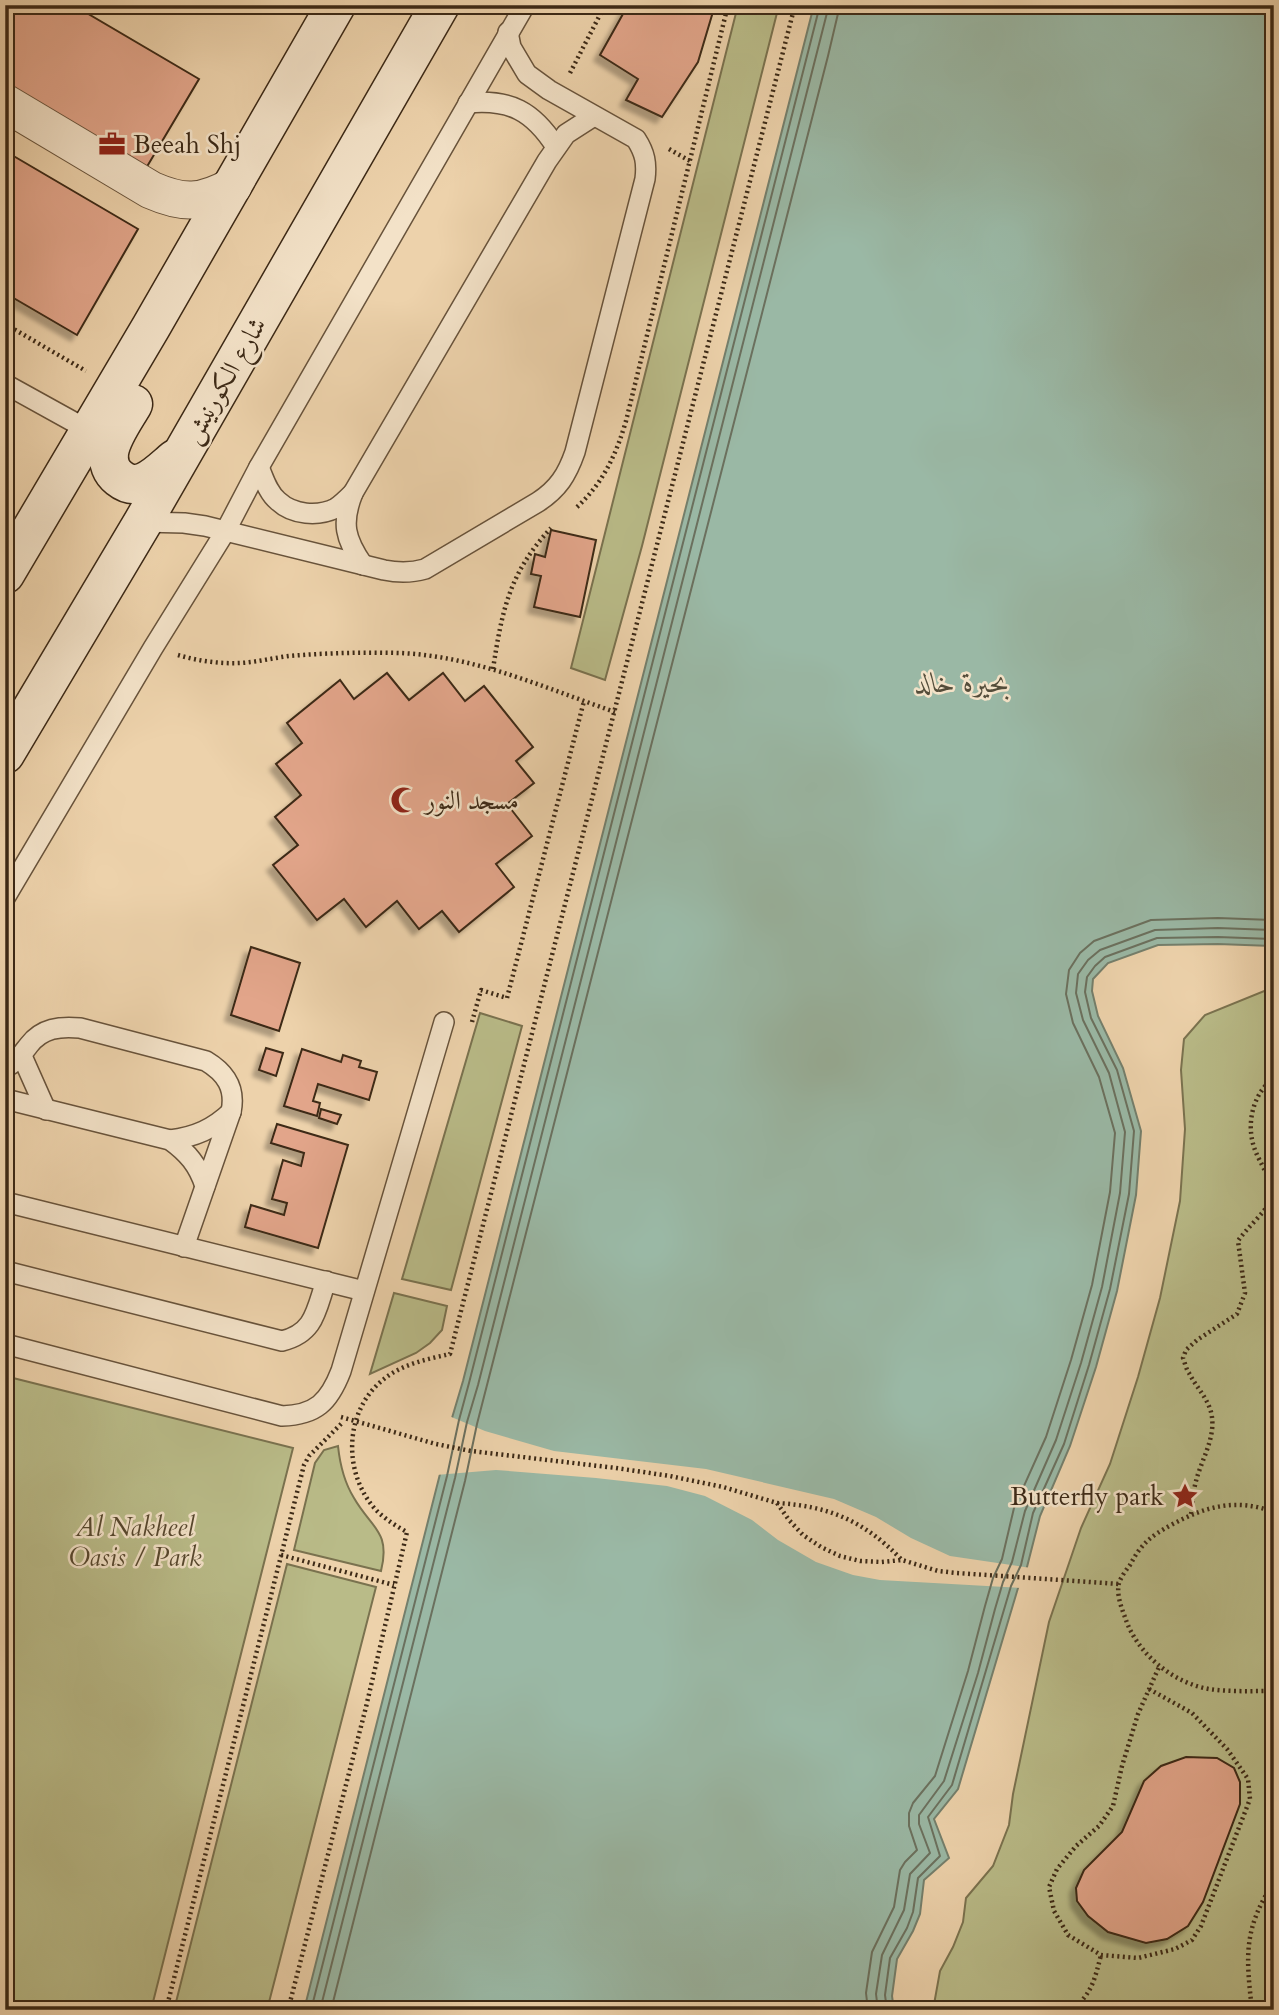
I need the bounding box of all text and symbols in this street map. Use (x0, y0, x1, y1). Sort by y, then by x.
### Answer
place label: Beeah Shj (133, 127, 241, 162)
office icon: Beeah Shj (97, 129, 127, 159)
street label: شارع الكورنيش (174, 311, 278, 452)
water label: بحيرة خالد (914, 664, 1010, 702)
place label: مسجد النور (422, 783, 519, 818)
mosque icon: مسجد النور (389, 785, 419, 815)
place label: Butterfly park (1010, 1479, 1164, 1514)
place icon: Butterfly park (1170, 1481, 1200, 1511)
park label: Al Nakheel Oasis / Park (68, 1510, 202, 1575)

